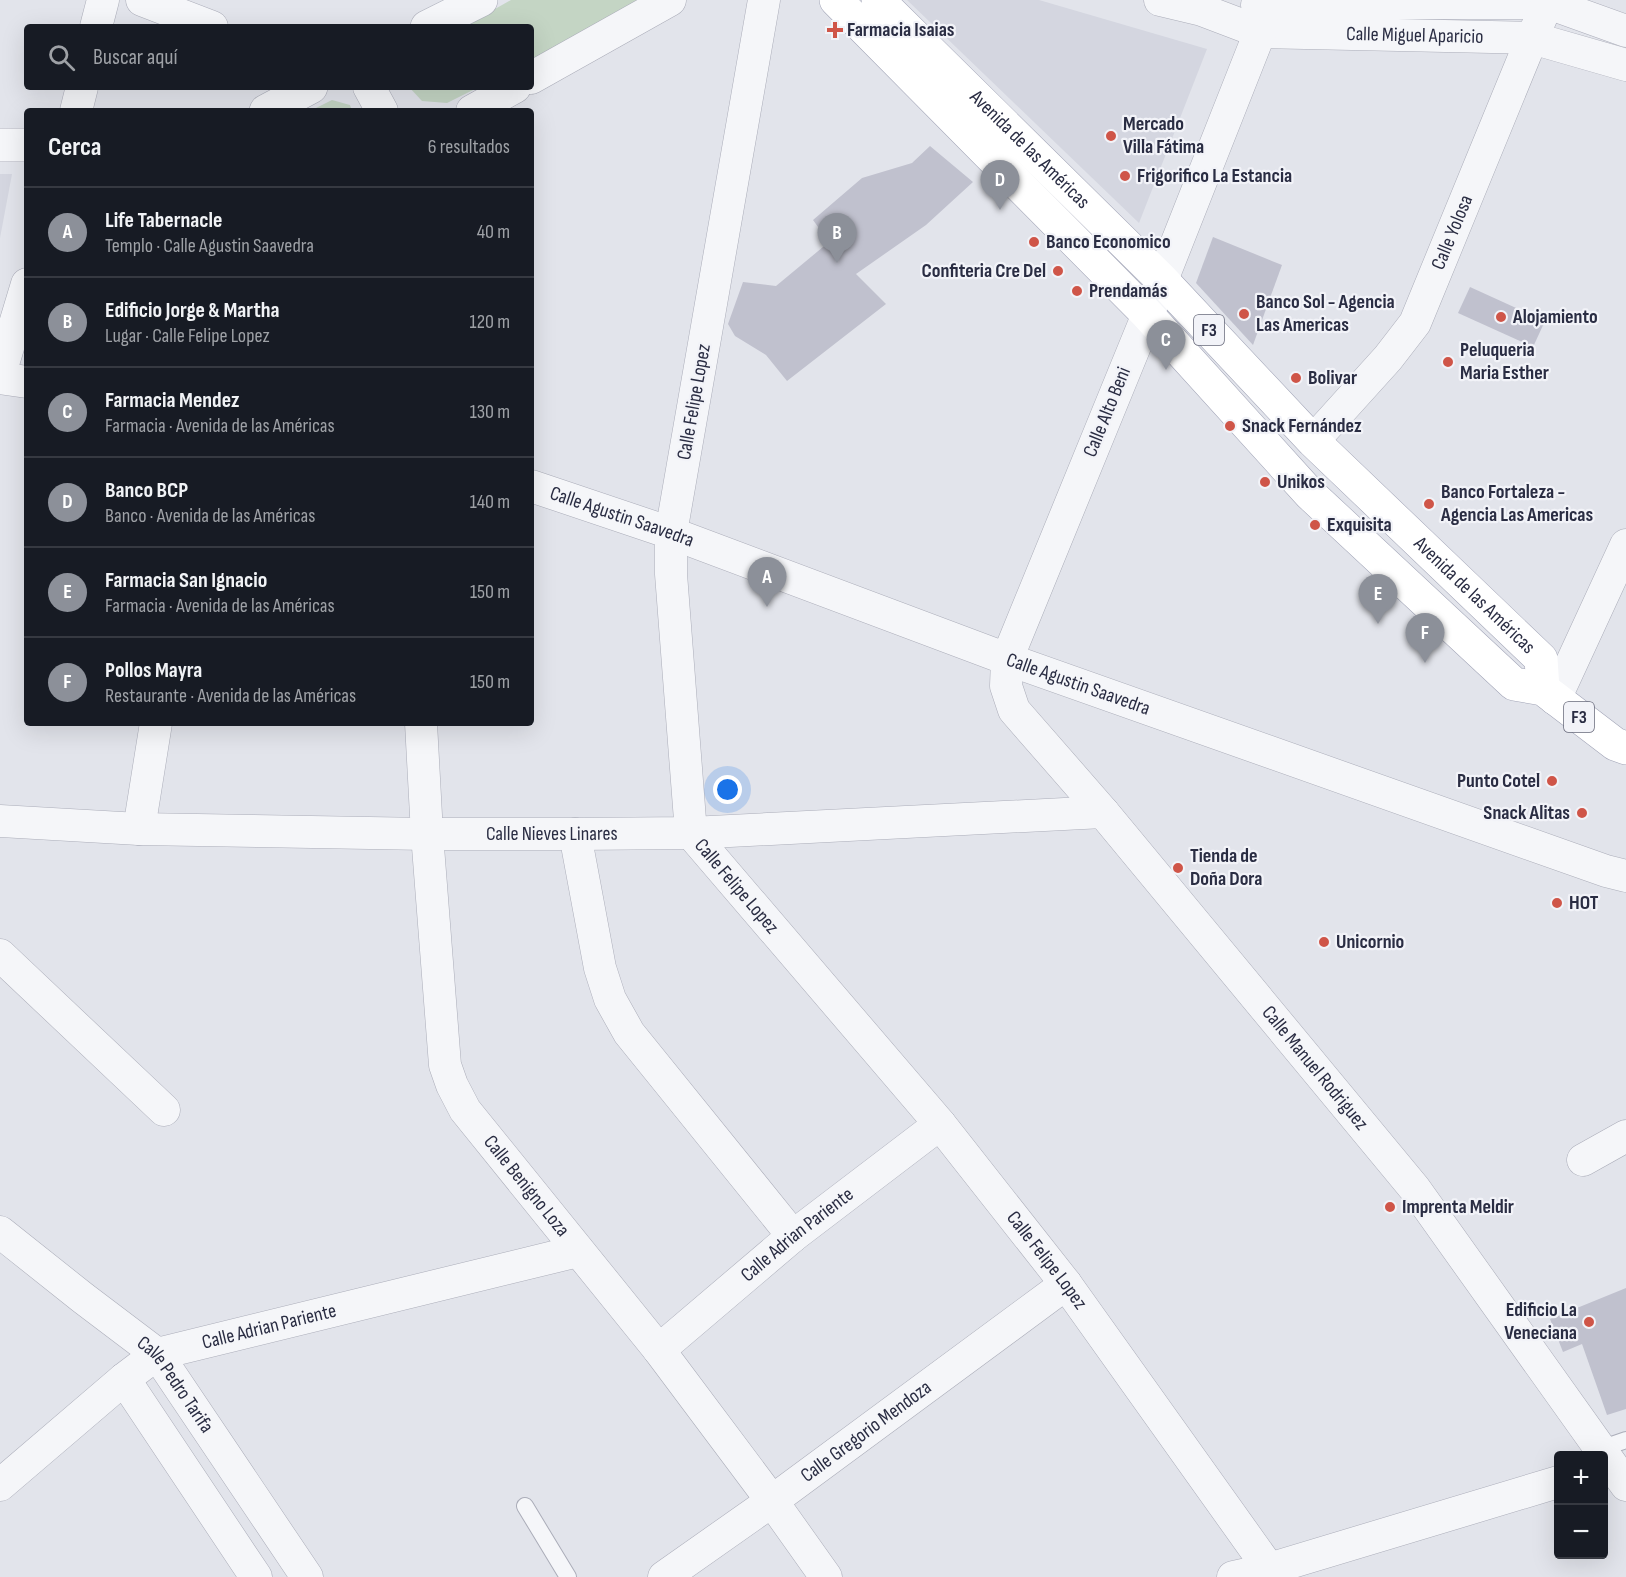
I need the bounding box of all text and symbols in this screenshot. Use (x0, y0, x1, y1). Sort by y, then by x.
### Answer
place label: Farmacia Isaias (847, 18, 955, 42)
street label: Calle Miguel Aparicio (1346, 22, 1484, 49)
marker: Farmacia Isaias (828, 23, 842, 37)
search box (24, 24, 534, 90)
icon: search (45, 41, 78, 74)
text: Buscar aquí (93, 44, 178, 71)
street label: Avenida de las Américas (964, 85, 1095, 214)
place label: Mercado Villa Fátima (1123, 112, 1204, 159)
marker: Mercado Villa Fátima (1104, 129, 1118, 143)
text: Cerca (48, 132, 101, 163)
text: 6 resultados (428, 135, 510, 159)
pin: D (980, 160, 1020, 210)
place label: Frigorifico La Estancia (1137, 164, 1292, 188)
marker: Frigorifico La Estancia (1118, 169, 1132, 183)
street label: Calle Yolosa (1426, 192, 1478, 273)
text: Life Tabernacle (105, 207, 222, 234)
pin: B (818, 214, 856, 263)
text: A (63, 220, 72, 244)
text: 40 m (477, 220, 510, 244)
place label: Banco Economico (1046, 230, 1171, 254)
text: Templo · Calle Agustin Saavedra (105, 234, 314, 258)
marker: Banco Economico (1027, 235, 1041, 249)
place label: Confiteria Cre Del (922, 259, 1046, 283)
marker: Confiteria Cre Del (1051, 264, 1065, 278)
place label: Prendamás (1089, 279, 1168, 303)
marker: Prendamás (1070, 284, 1084, 298)
place label: Banco Sol - Agencia Las Americas (1256, 290, 1395, 337)
text: Edificio Jorge & Martha (105, 297, 280, 324)
place label: Alojamiento (1512, 305, 1598, 329)
marker: Banco Sol - Agencia Las Americas (1237, 307, 1251, 321)
text: B (63, 310, 72, 334)
text: 120 m (470, 310, 510, 334)
marker: Alojamiento (1494, 310, 1508, 324)
road number: F3 (1194, 315, 1224, 345)
pin: C (1146, 320, 1186, 370)
text: Lugar · Calle Felipe Lopez (105, 324, 270, 348)
place label: Peluqueria Maria Esther (1460, 338, 1549, 385)
street label: Calle Felipe Lopez (672, 342, 716, 462)
marker: Peluqueria Maria Esther (1441, 355, 1455, 369)
street label: Calle Alto Beni (1078, 364, 1136, 460)
place label: Bolivar (1308, 366, 1357, 390)
marker: Bolivar (1289, 371, 1303, 385)
text: Farmacia Mendez (105, 387, 240, 414)
text: C (62, 400, 73, 424)
text: 130 m (470, 400, 510, 424)
text: Farmacia · Avenida de las Américas (105, 414, 335, 438)
place label: Snack Fernández (1242, 414, 1362, 438)
marker: Snack Fernández (1223, 419, 1237, 433)
place label: Unikos (1277, 470, 1325, 494)
marker: Unikos (1258, 475, 1272, 489)
text: Banco BCP (105, 477, 188, 504)
place label: Banco Fortaleza - Agencia Las Americas (1440, 480, 1593, 527)
street label: Calle Agustin Saavedra (547, 481, 697, 553)
text: D (62, 490, 73, 514)
text: 140 m (470, 490, 510, 514)
marker: Banco Fortaleza - Agencia Las Americas (1422, 497, 1436, 511)
text: Banco · Avenida de las Américas (105, 504, 315, 528)
place label: Exquisita (1327, 513, 1392, 537)
marker: Exquisita (1308, 518, 1322, 532)
street label: Avenida de las Américas (1408, 531, 1540, 659)
pin: A (748, 558, 786, 607)
text: Farmacia San Ignacio (105, 567, 267, 594)
pin: E (1358, 574, 1398, 624)
text: E (63, 580, 72, 604)
text: 150 m (470, 580, 510, 604)
text: Farmacia · Avenida de las Américas (105, 594, 335, 618)
pin: F (1406, 614, 1444, 663)
street label: Calle Agustin Saavedra (1003, 648, 1153, 721)
text: Pollos Mayra (105, 657, 202, 684)
text: F (63, 670, 72, 694)
text: 150 m (470, 670, 510, 694)
text: Restaurante · Avenida de las Américas (105, 684, 356, 708)
road number: F3 (1564, 702, 1594, 732)
place label: Punto Cotel (1457, 769, 1540, 793)
marker: Punto Cotel (1545, 774, 1559, 788)
your location (713, 775, 742, 804)
place label: Snack Alitas (1483, 801, 1570, 825)
marker: Snack Alitas (1575, 806, 1589, 820)
street label: Calle Nieves Linares (486, 822, 618, 846)
street label: Calle Felipe Lopez (689, 834, 784, 939)
place label: Tienda de Doña Dora (1190, 844, 1262, 891)
marker: Tienda de Doña Dora (1171, 861, 1185, 875)
place label: HOT (1569, 891, 1599, 915)
marker: HOT (1550, 896, 1564, 910)
place label: Unicornio (1336, 930, 1404, 954)
marker: Unicornio (1317, 935, 1331, 949)
street label: Calle Manuel Rodriguez (1257, 1001, 1373, 1135)
street label: Calle Benigno Loza (478, 1131, 575, 1242)
street label: Calle Adrian Pariente (736, 1182, 858, 1287)
place label: Imprenta Meldir (1402, 1195, 1514, 1219)
marker: Imprenta Meldir (1383, 1200, 1397, 1214)
street label: Calle Felipe Lopez (1001, 1206, 1092, 1314)
place label: Edificio La Veneciana (1504, 1298, 1577, 1345)
street label: Calle Adrian Pariente (200, 1299, 339, 1355)
marker: Edificio La Veneciana (1582, 1315, 1596, 1329)
street label: Calle Pedro Tarifa (132, 1331, 219, 1438)
street label: Calle Gregorio Mendoza (796, 1375, 936, 1488)
map controls (1554, 1451, 1608, 1559)
button: + (1554, 1451, 1608, 1505)
button: − (1554, 1505, 1608, 1559)

